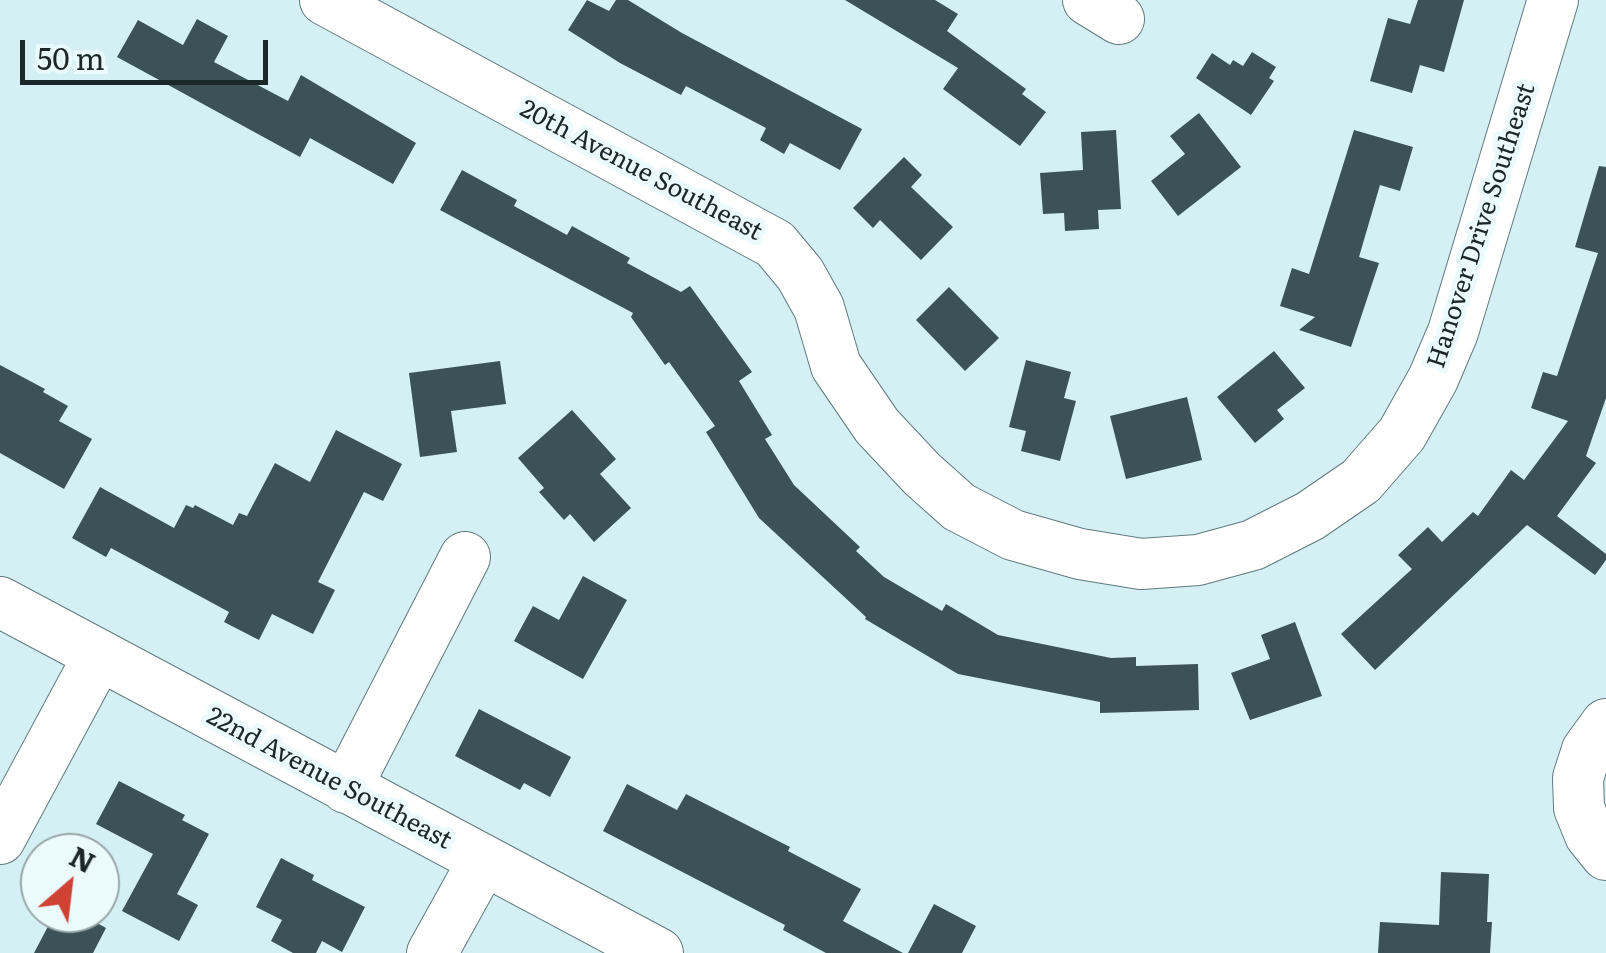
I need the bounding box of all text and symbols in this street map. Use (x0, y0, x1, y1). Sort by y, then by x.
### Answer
scale bar (25, 20, 272, 82)
text: 50 m (37, 35, 105, 79)
street label: Hanover Drive Southeast (1422, 80, 1542, 372)
street label: 20th Avenue Southeast (515, 94, 767, 248)
street label: 22nd Avenue Southeast (201, 702, 457, 856)
north arrow (20, 833, 120, 933)
text: N (63, 834, 103, 882)

